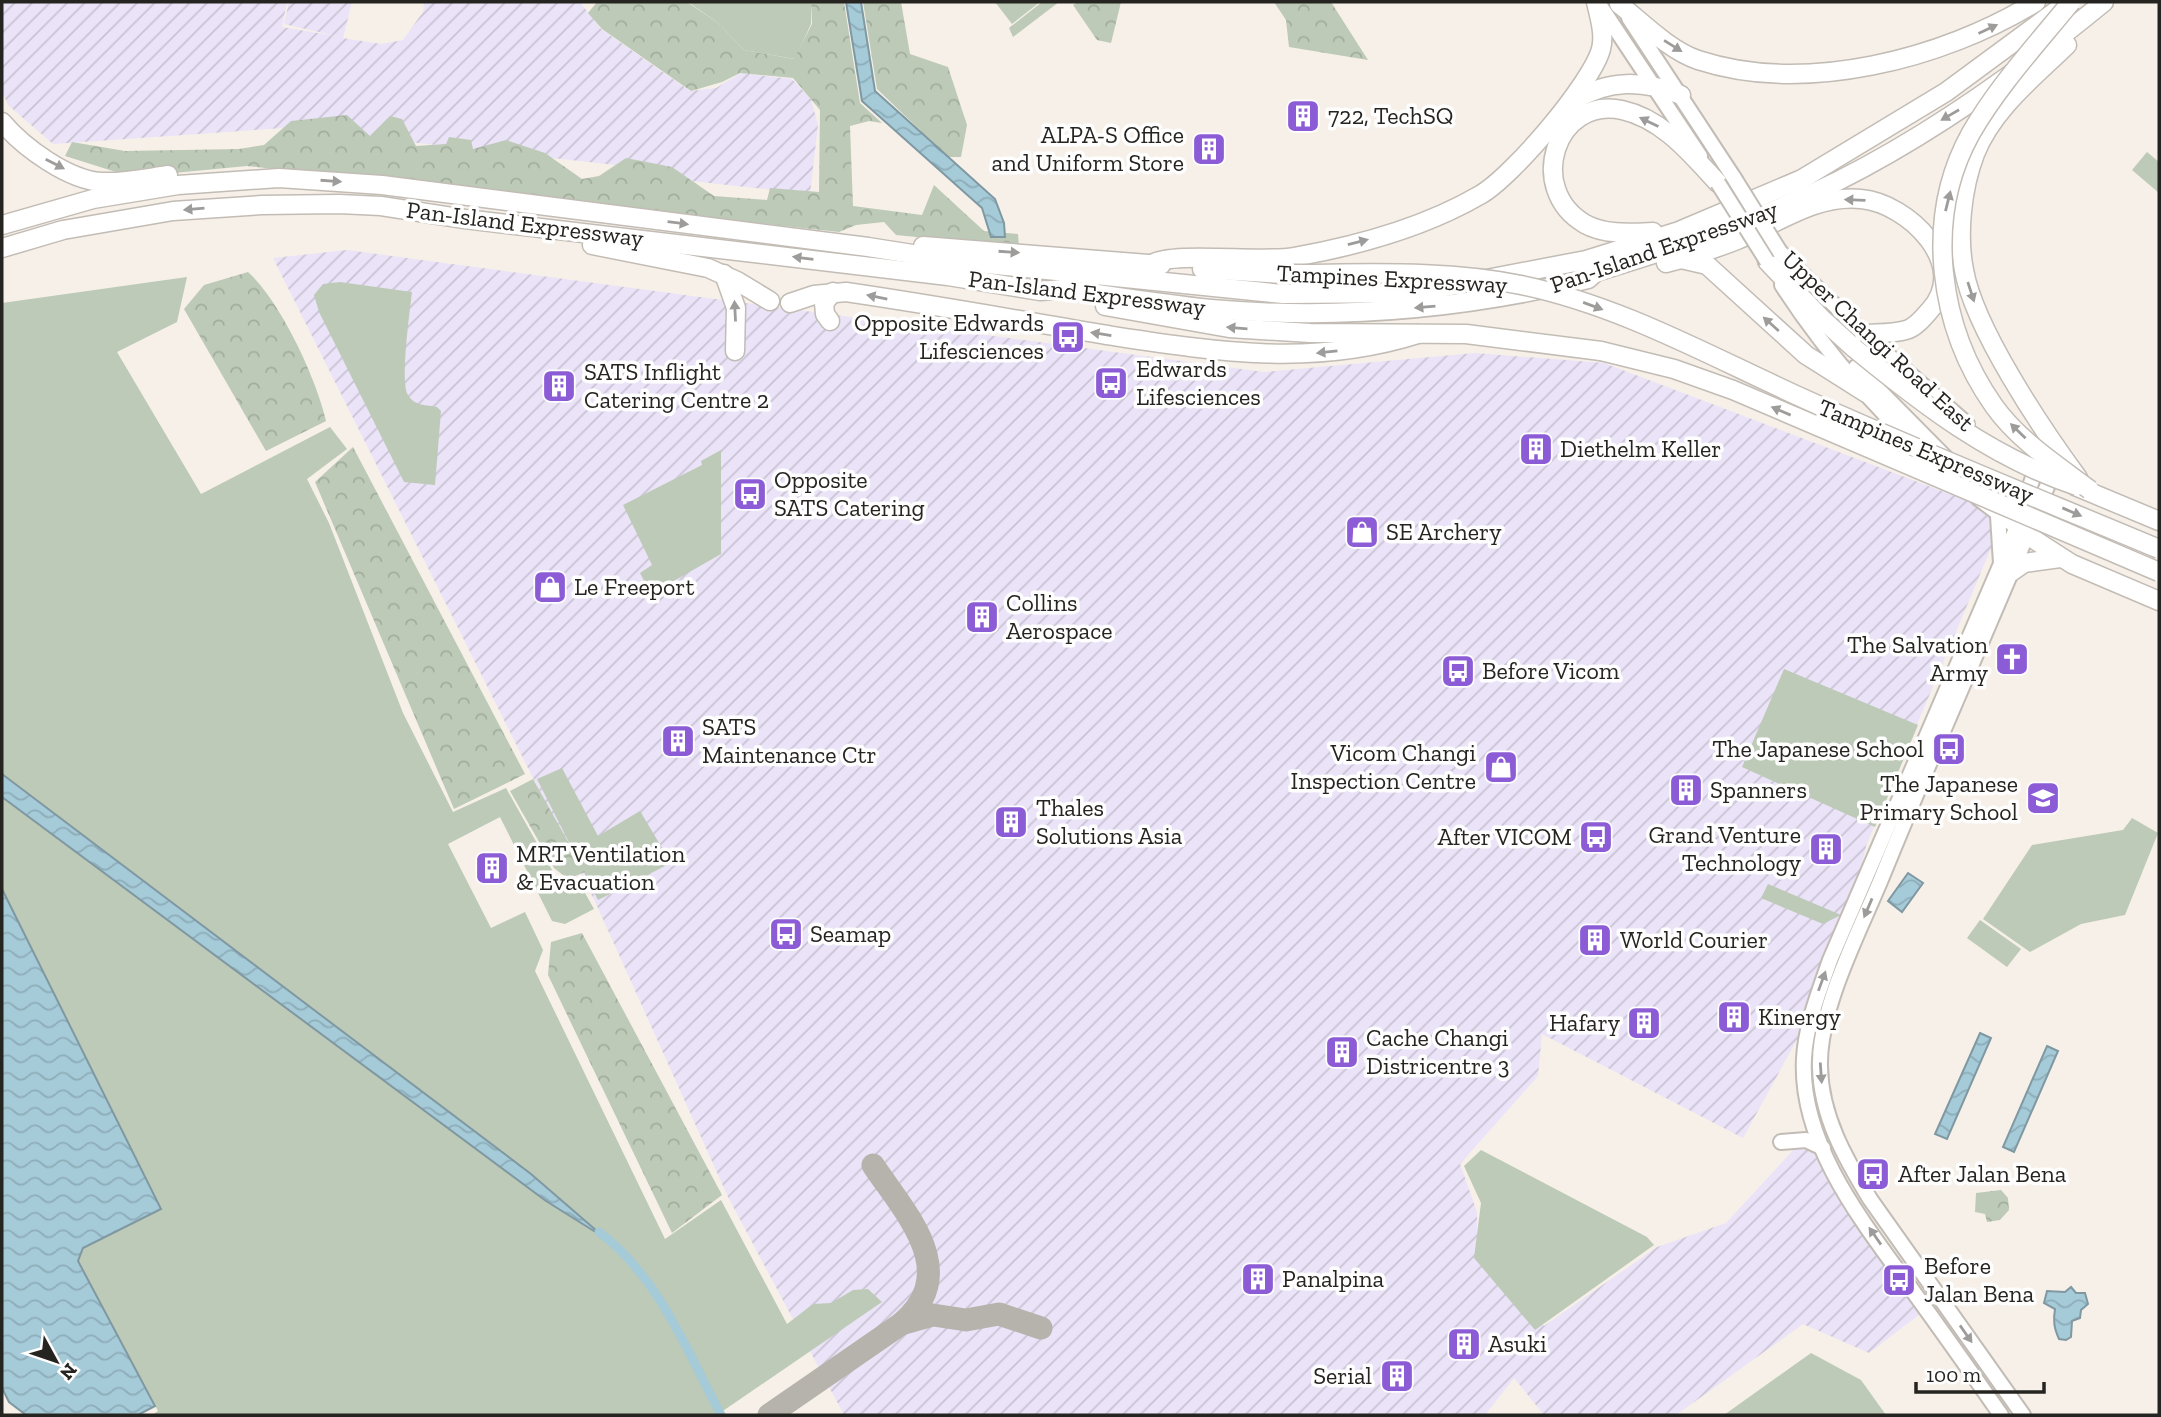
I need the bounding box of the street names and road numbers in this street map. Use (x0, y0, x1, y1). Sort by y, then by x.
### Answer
street label: Pan-Island Expressway (1546, 194, 1782, 299)
street label: Pan-Island Expressway (405, 195, 646, 253)
street label: Upper Changi Road East (1777, 244, 1980, 437)
street label: Tampines Expressway (1276, 258, 1509, 299)
street label: Pan-Island Expressway (967, 264, 1208, 322)
street label: Tampines Expressway (1814, 392, 2039, 509)

